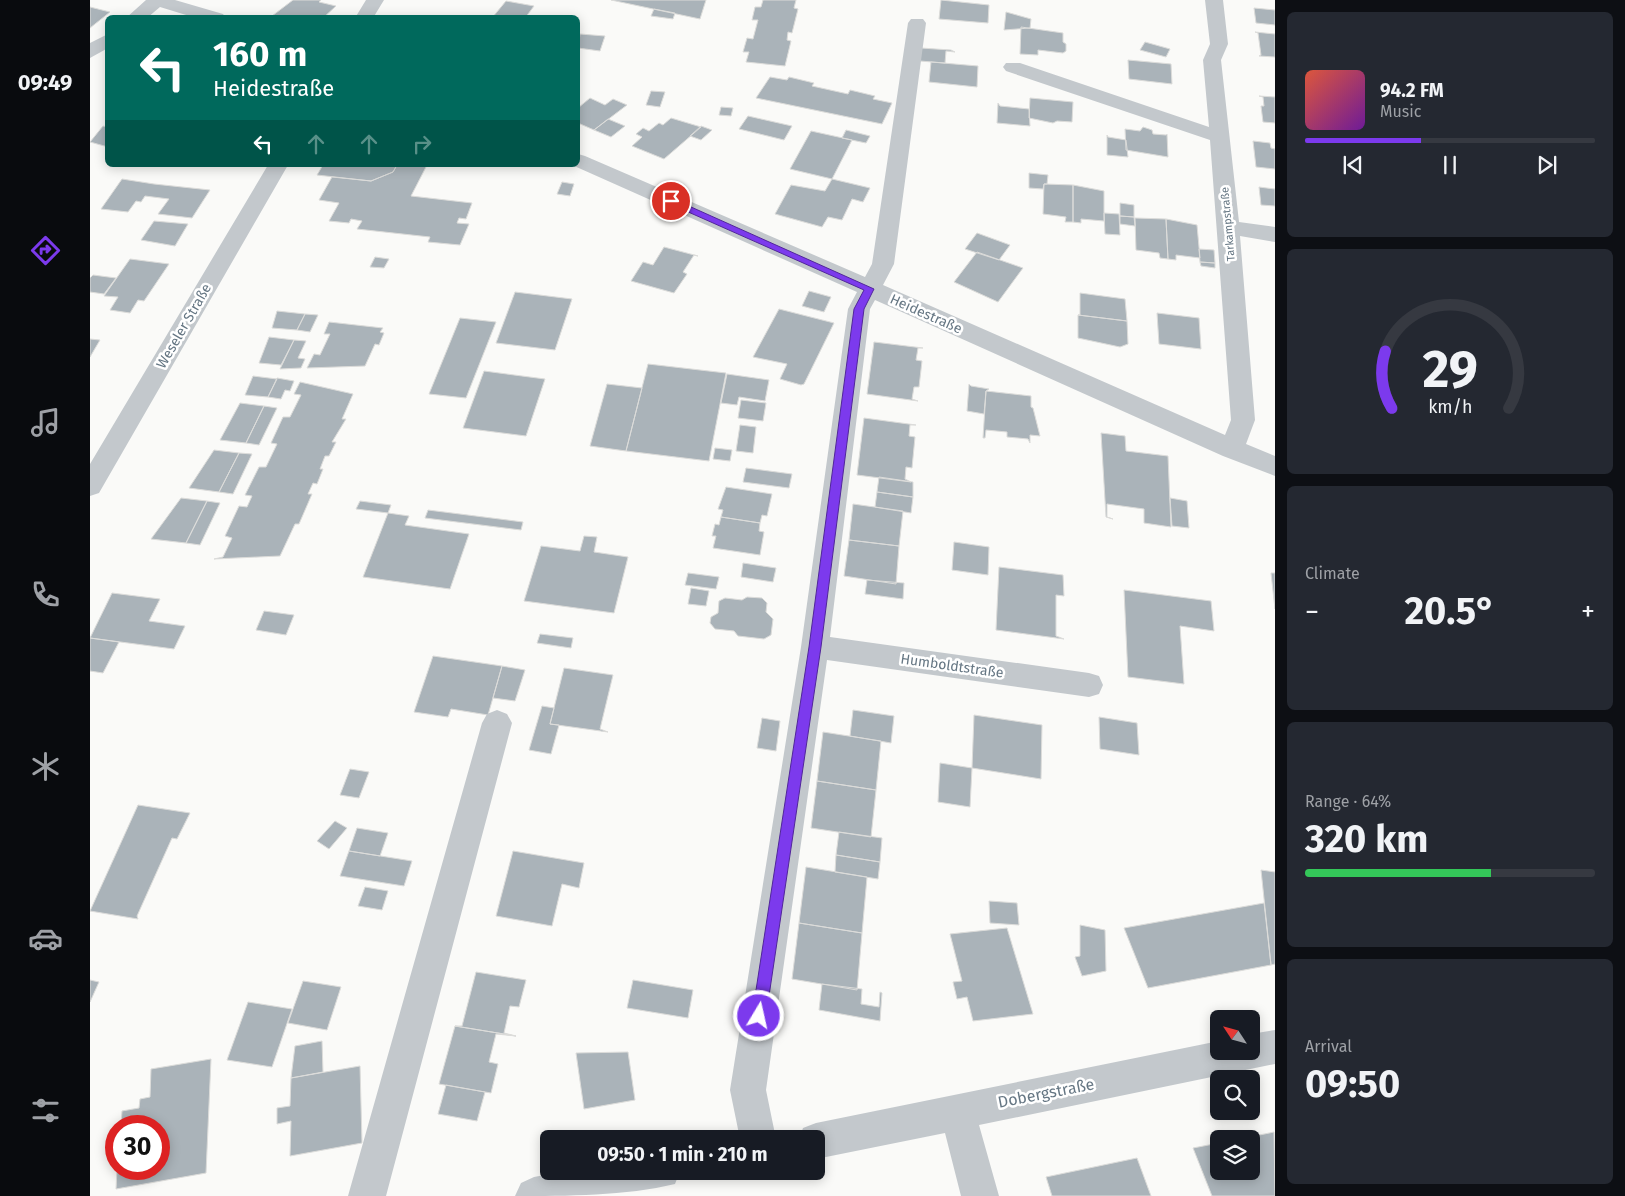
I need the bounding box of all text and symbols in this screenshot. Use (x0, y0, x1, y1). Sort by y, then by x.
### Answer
text: 160 m (213, 33, 307, 75)
icon: left (130, 35, 195, 100)
text: 09:49 (18, 69, 72, 96)
text: Heidestraße (213, 75, 334, 102)
text: 94.2 FM (1380, 79, 1444, 102)
text: Music (1380, 102, 1421, 121)
icon: left (249, 130, 277, 158)
icon: ahead (302, 130, 330, 158)
icon: ahead (355, 130, 383, 158)
icon: right (408, 130, 436, 158)
icon: previous (1339, 151, 1367, 179)
icon: pause (1436, 151, 1464, 179)
icon: next (1533, 151, 1561, 179)
pin (650, 180, 692, 222)
street label: Tarkampstraße (1218, 186, 1238, 262)
icon: arrive (657, 187, 685, 215)
icon: directions (28, 233, 63, 268)
street label: Weseler Straße (153, 281, 215, 371)
street label: Heidestraße (887, 291, 965, 337)
text: 29 (1422, 338, 1478, 401)
text: km/h (1428, 396, 1472, 418)
icon: music (28, 405, 63, 440)
text: Climate (1305, 564, 1360, 583)
icon: phone (28, 577, 63, 612)
text: 20.5° (1404, 588, 1496, 634)
text: − (1305, 595, 1319, 628)
text: + (1581, 595, 1595, 628)
street label: Humboldtstraße (899, 650, 1005, 682)
icon: climate (28, 749, 63, 784)
text: Range · 64% (1305, 792, 1391, 811)
text: 320 km (1305, 816, 1428, 862)
icon: car (28, 921, 63, 956)
position arrow (732, 989, 784, 1041)
north arrow (1210, 1010, 1260, 1060)
map controls (1210, 1010, 1260, 1180)
text: Arrival (1305, 1037, 1352, 1056)
text: 09:50 (1305, 1061, 1400, 1107)
button: search (1210, 1070, 1260, 1120)
street label: Dobergstraße (996, 1074, 1096, 1112)
icon: filters (28, 1093, 63, 1128)
speed limit sign: 30 (105, 1115, 170, 1180)
button: layers (1210, 1130, 1260, 1180)
text: 09:50 · 1 min · 210 m (597, 1143, 768, 1166)

